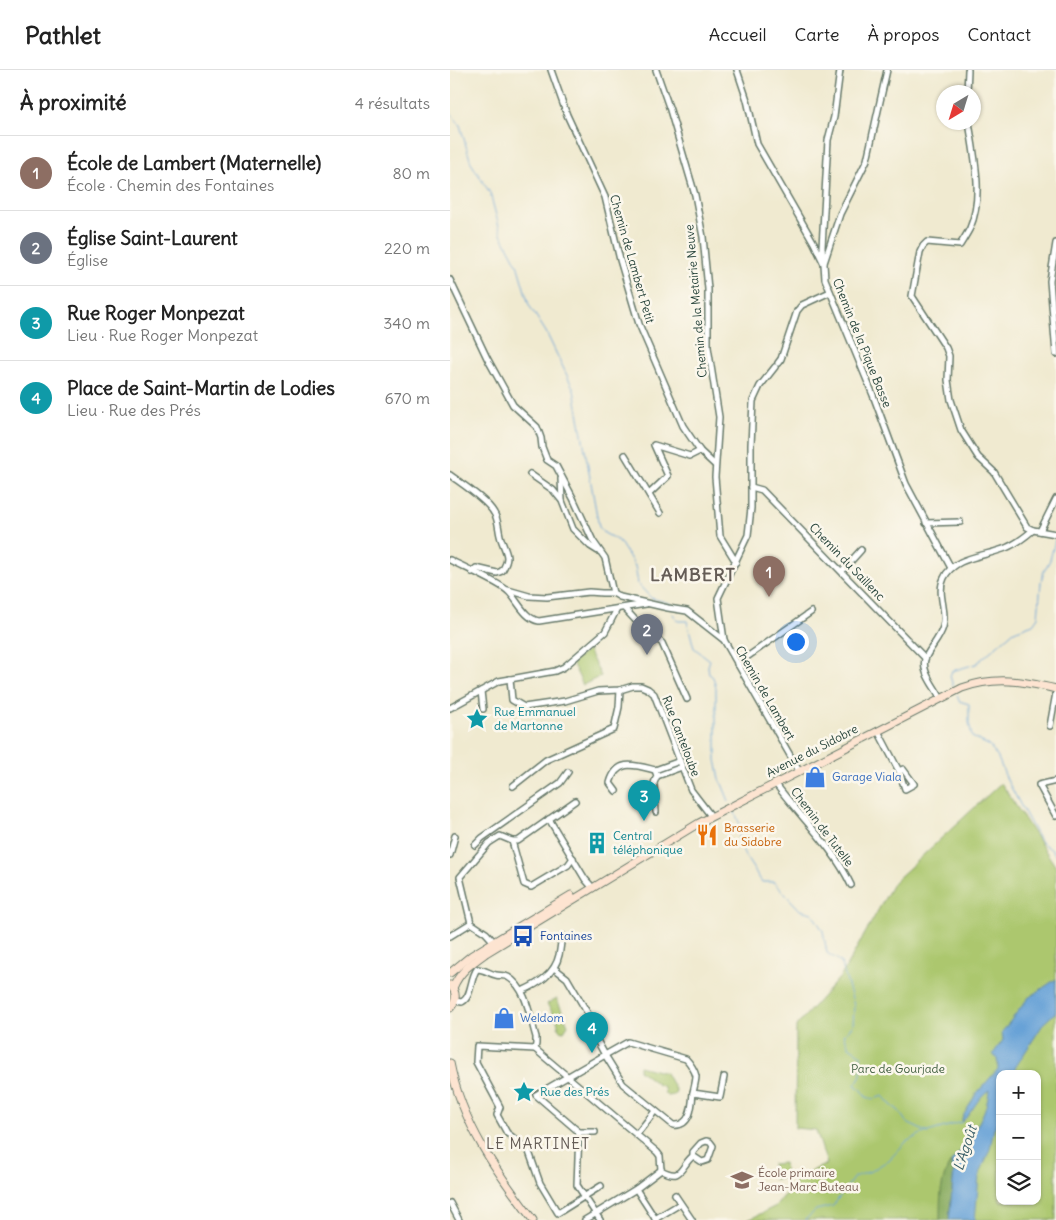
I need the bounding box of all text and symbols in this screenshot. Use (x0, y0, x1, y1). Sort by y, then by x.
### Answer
text: Pathlet (25, 20, 101, 50)
text: Accueil (709, 23, 767, 46)
text: Carte (795, 23, 840, 46)
text: À propos (868, 23, 939, 46)
text: Contact (967, 23, 1031, 46)
north arrow (936, 85, 981, 130)
text: À proximité (20, 89, 127, 116)
text: 4 résultats (355, 93, 430, 113)
text: École de Lambert (Maternelle) (67, 151, 321, 175)
text: 1 (33, 163, 39, 183)
text: 80 m (392, 163, 430, 183)
text: École · Chemin des Fontaines (67, 175, 274, 195)
street label: Chemin de Lambert Petit (607, 193, 658, 325)
street label: Chemin de la Metairie Neuve (681, 224, 710, 378)
text: Église Saint-Laurent (67, 226, 238, 250)
text: 2 (32, 238, 40, 258)
text: 220 m (384, 238, 430, 258)
text: Église (67, 250, 108, 270)
street label: Chemin de la Pique Basse (830, 276, 895, 410)
text: Rue Roger Monpezat (67, 301, 245, 325)
text: 3 (31, 313, 41, 333)
text: 340 m (383, 313, 430, 333)
text: Lieu · Rue Roger Monpezat (67, 325, 258, 345)
text: Place de Saint-Martin de Lodies (67, 376, 335, 400)
text: 4 (31, 388, 41, 408)
text: 670 m (385, 388, 430, 408)
text: Lieu · Rue des Prés (67, 400, 201, 420)
street label: Chemin du Saillenc (806, 520, 888, 604)
pin: 1 (753, 556, 785, 597)
district label: LAMBERT (650, 563, 736, 586)
pin: 2 (631, 614, 663, 655)
your location (783, 629, 809, 655)
street label: Chemin de Lambert (732, 643, 799, 743)
street label: Rue Canteloube (659, 693, 704, 778)
place label: Rue Emmanuel de Martonne (494, 704, 576, 733)
place icon: Rue Emmanuel de Martonne (464, 706, 490, 732)
street label: Avenue du Sidobre (763, 721, 860, 780)
shop icon: Garage Viala (802, 764, 828, 790)
place label: Garage Viala (832, 769, 902, 784)
pin: 3 (628, 780, 660, 821)
street label: Chemin de Tutelle (788, 784, 857, 869)
place label: Brasserie du Sidobre (724, 820, 782, 849)
restaurant icon: Brasserie du Sidobre (694, 822, 720, 848)
place label: Central téléphonique (613, 828, 683, 857)
building icon: Central téléphonique (584, 830, 610, 856)
bus stop icon: Fontaines (510, 923, 536, 949)
place label: Fontaines (540, 928, 592, 943)
shop icon: Weldom (491, 1005, 517, 1031)
place label: Weldom (520, 1010, 564, 1025)
pin: 4 (576, 1012, 608, 1053)
park label: Parc de Gourjade (851, 1061, 945, 1076)
map controls (996, 1070, 1041, 1205)
button: + (996, 1070, 1041, 1115)
place icon: Rue des Prés (511, 1079, 537, 1105)
place label: Rue des Prés (540, 1084, 609, 1099)
button: − (996, 1115, 1041, 1160)
water label: L'Agoût (949, 1121, 981, 1173)
district label: LE MARTINET (486, 1134, 590, 1153)
button: layers (996, 1160, 1041, 1205)
place label: École primaire Jean-Marc Buteau (758, 1165, 859, 1194)
school or university icon: École primaire Jean-Marc Buteau (729, 1167, 755, 1193)

